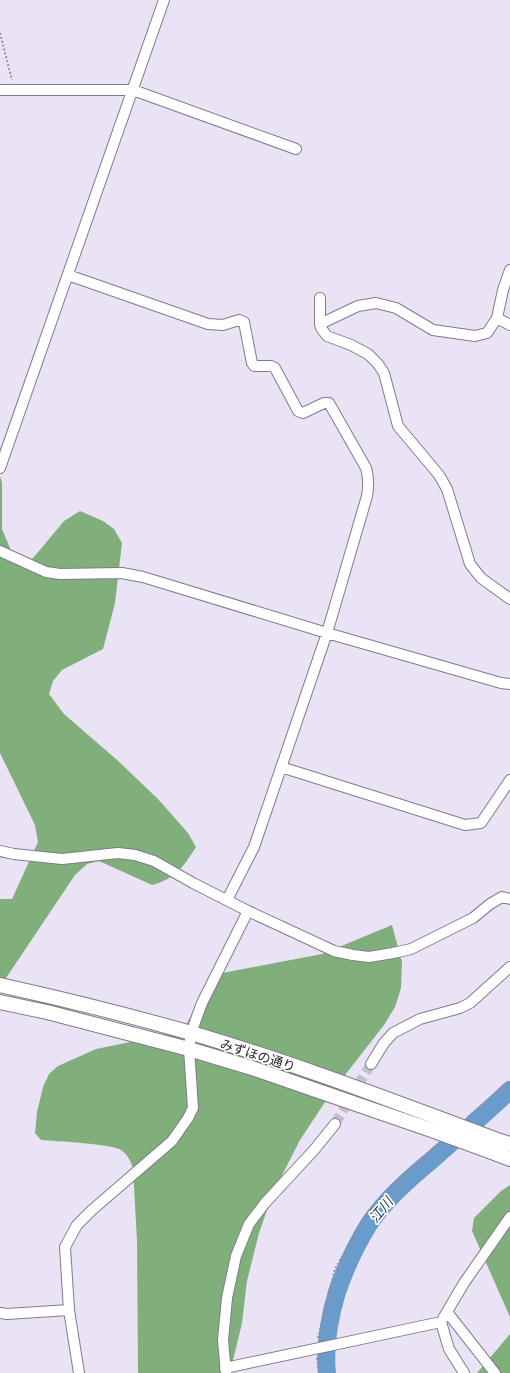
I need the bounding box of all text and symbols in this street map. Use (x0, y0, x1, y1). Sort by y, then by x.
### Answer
street label: みずほの通り (218, 1034, 298, 1076)
water label: 江川 (364, 1191, 398, 1227)

